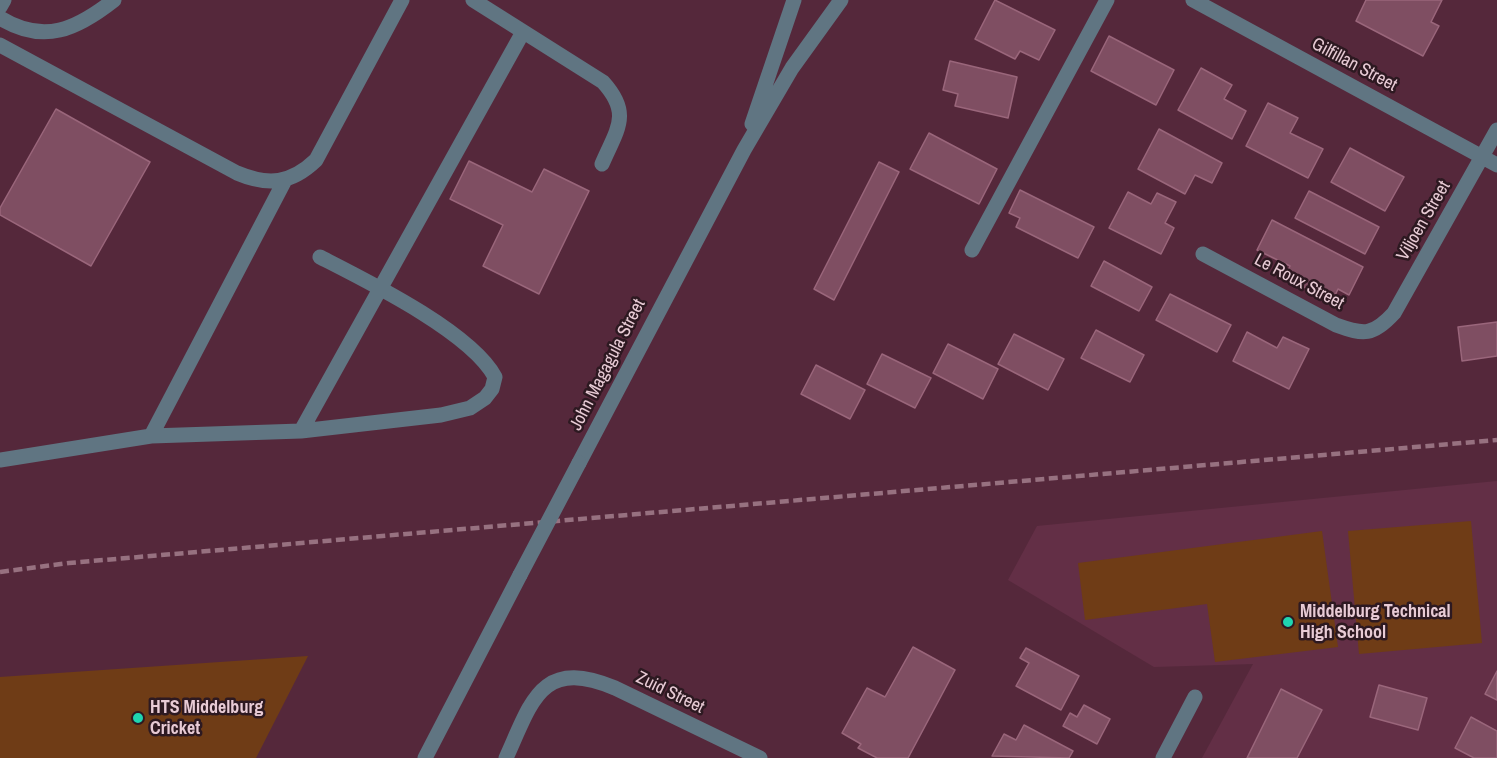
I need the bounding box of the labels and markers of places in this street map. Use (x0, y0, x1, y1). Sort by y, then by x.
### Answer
place label: Middelburg Technical High School (1300, 601, 1451, 644)
marker: Middelburg Technical High School (1281, 615, 1295, 629)
place label: HTS Middelburg Cricket (150, 697, 263, 740)
marker: HTS Middelburg Cricket (131, 711, 145, 725)

